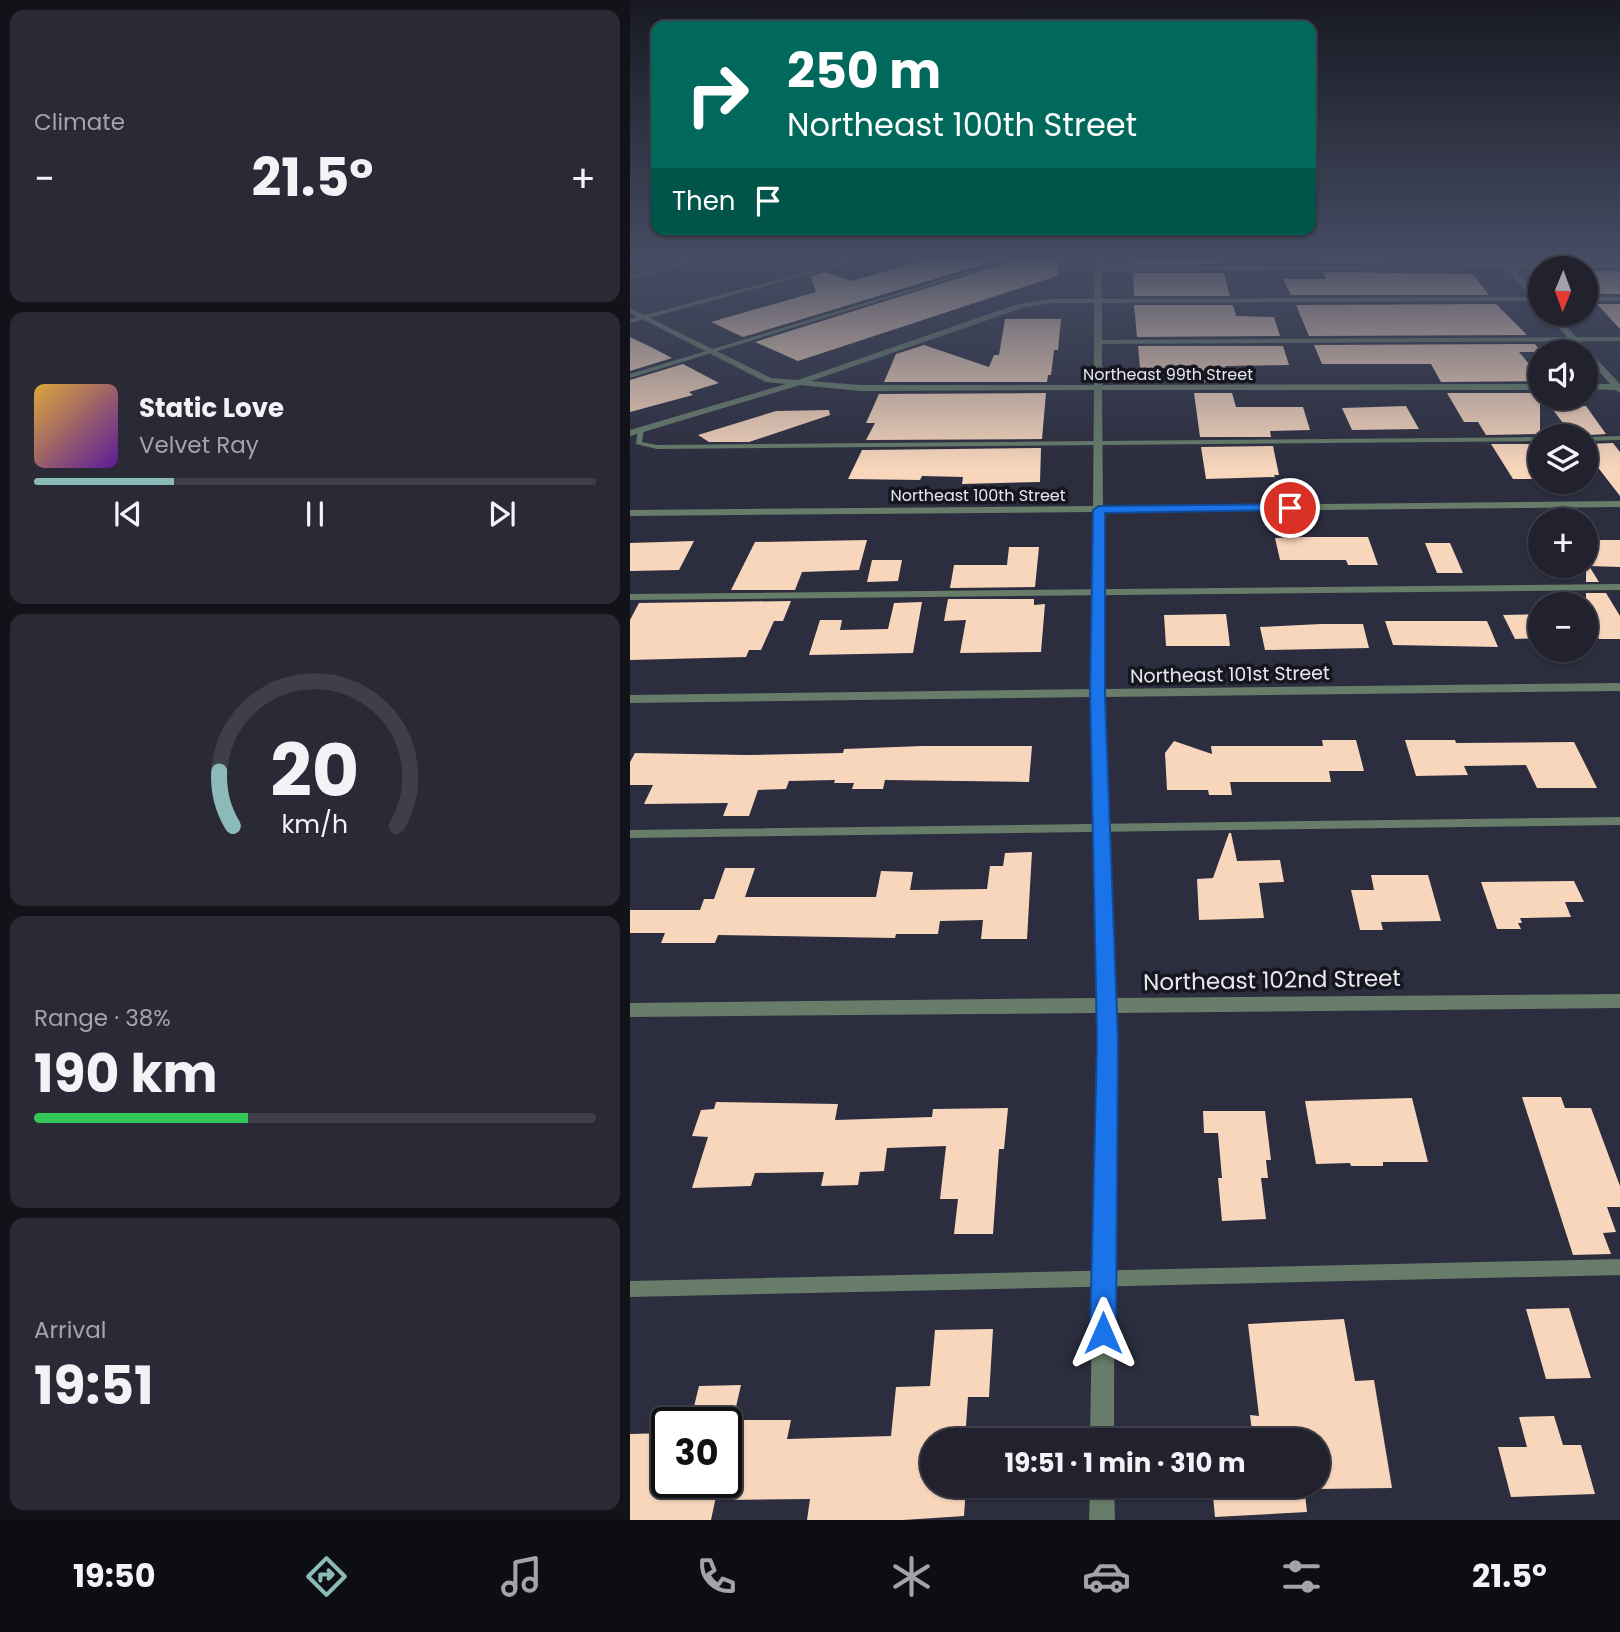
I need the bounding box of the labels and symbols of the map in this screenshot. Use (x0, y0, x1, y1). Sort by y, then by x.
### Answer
north arrow (1528, 256, 1598, 326)
street label: Northeast 99th Street (1083, 363, 1253, 386)
pin (1260, 478, 1320, 538)
street label: Northeast 100th Street (890, 484, 1066, 507)
street label: Northeast 101st Street (1130, 659, 1330, 690)
street label: Northeast 102nd Street (1143, 962, 1401, 998)
position arrow (1066, 1296, 1140, 1370)
speed limit sign: 30 (651, 1407, 742, 1498)

